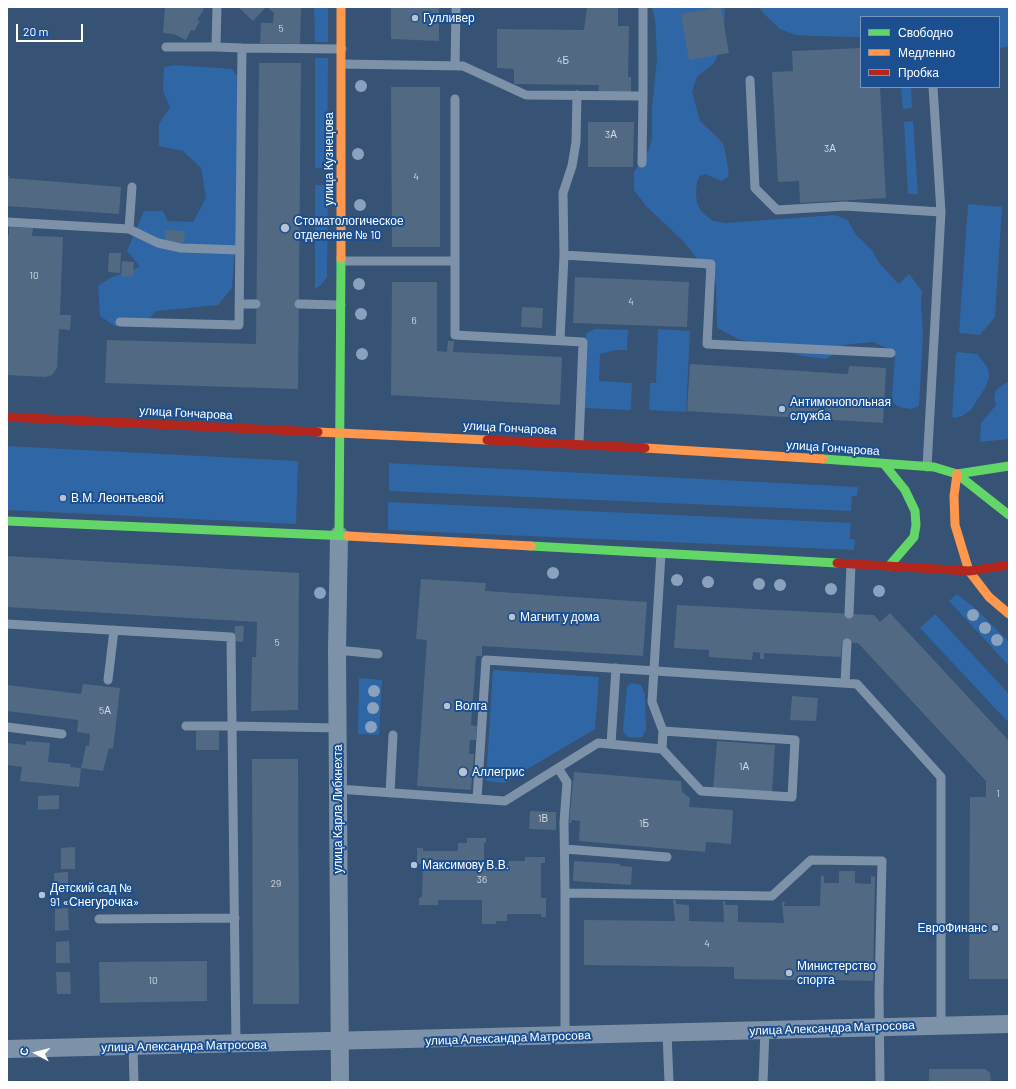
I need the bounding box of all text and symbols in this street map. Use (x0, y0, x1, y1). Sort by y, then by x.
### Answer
place label: Гулливер (423, 11, 475, 25)
marker: Гулливер (410, 13, 420, 23)
scale bar (18, 16, 85, 42)
legend (860, 16, 1000, 88)
house number: 5 (278, 23, 284, 35)
text: 20 m (23, 24, 49, 38)
text: Свободно (898, 25, 953, 39)
text: Медленно (898, 45, 955, 59)
house number: 4Б (557, 55, 569, 67)
text: Пробка (898, 65, 939, 79)
street label: улица Кузнецова (322, 112, 336, 206)
house number: 3А (605, 129, 617, 141)
house number: 3А (824, 143, 836, 155)
house number: 4 (413, 171, 419, 183)
place label: Стоматологическое отделение № 10 (294, 214, 404, 242)
marker: Стоматологическое отделение № 10 (279, 222, 291, 234)
house number: 10 (29, 270, 39, 282)
house number: 4 (628, 296, 634, 308)
house number: 6 (411, 315, 417, 327)
place label: Антимонопольная служба (790, 395, 891, 423)
street label: улица Гончарова (139, 403, 233, 423)
marker: Антимонопольная служба (777, 404, 787, 414)
street label: улица Гончарова (463, 418, 557, 438)
street label: улица Гончарова (786, 438, 880, 458)
place label: В.М. Леонтьевой (71, 491, 164, 505)
marker: В.М. Леонтьевой (58, 493, 68, 503)
place label: Магнит у дома (520, 610, 599, 624)
marker: Магнит у дома (507, 612, 517, 622)
house number: 5 (274, 637, 280, 649)
place label: Волга (455, 699, 487, 713)
marker: Волга (442, 701, 452, 711)
house number: 5А (99, 705, 111, 717)
street label: улица Карла Либкнехта (331, 744, 345, 874)
house number: 1А (739, 761, 749, 773)
place label: Аллегрис (472, 765, 524, 779)
marker: Аллегрис (457, 766, 469, 778)
house number: 1 (996, 788, 1000, 800)
house number: 1В (538, 813, 548, 825)
house number: 1Б (639, 818, 649, 830)
place label: Максимову В.В. (422, 858, 509, 872)
marker: Максимову В.В. (409, 860, 419, 870)
house number: 36 (477, 874, 487, 886)
house number: 29 (271, 878, 281, 890)
place label: Детский сад № 91 «Снегурочка» (50, 881, 139, 909)
marker: Детский сад № 91 «Снегурочка» (37, 890, 47, 900)
place label: ЕвроФинанс (918, 921, 987, 935)
marker: ЕвроФинанс (990, 923, 1000, 933)
house number: 4 (704, 938, 710, 950)
place label: Министерство спорта (797, 959, 876, 987)
marker: Министерство спорта (784, 968, 794, 978)
house number: 10 (148, 975, 158, 987)
street label: улица Александра Матросова (749, 1018, 915, 1038)
street label: улица Александра Матросова (425, 1028, 591, 1048)
north arrow (16, 1033, 56, 1073)
street label: улица Александра Матросова (101, 1037, 267, 1055)
text: С (17, 1047, 31, 1056)

